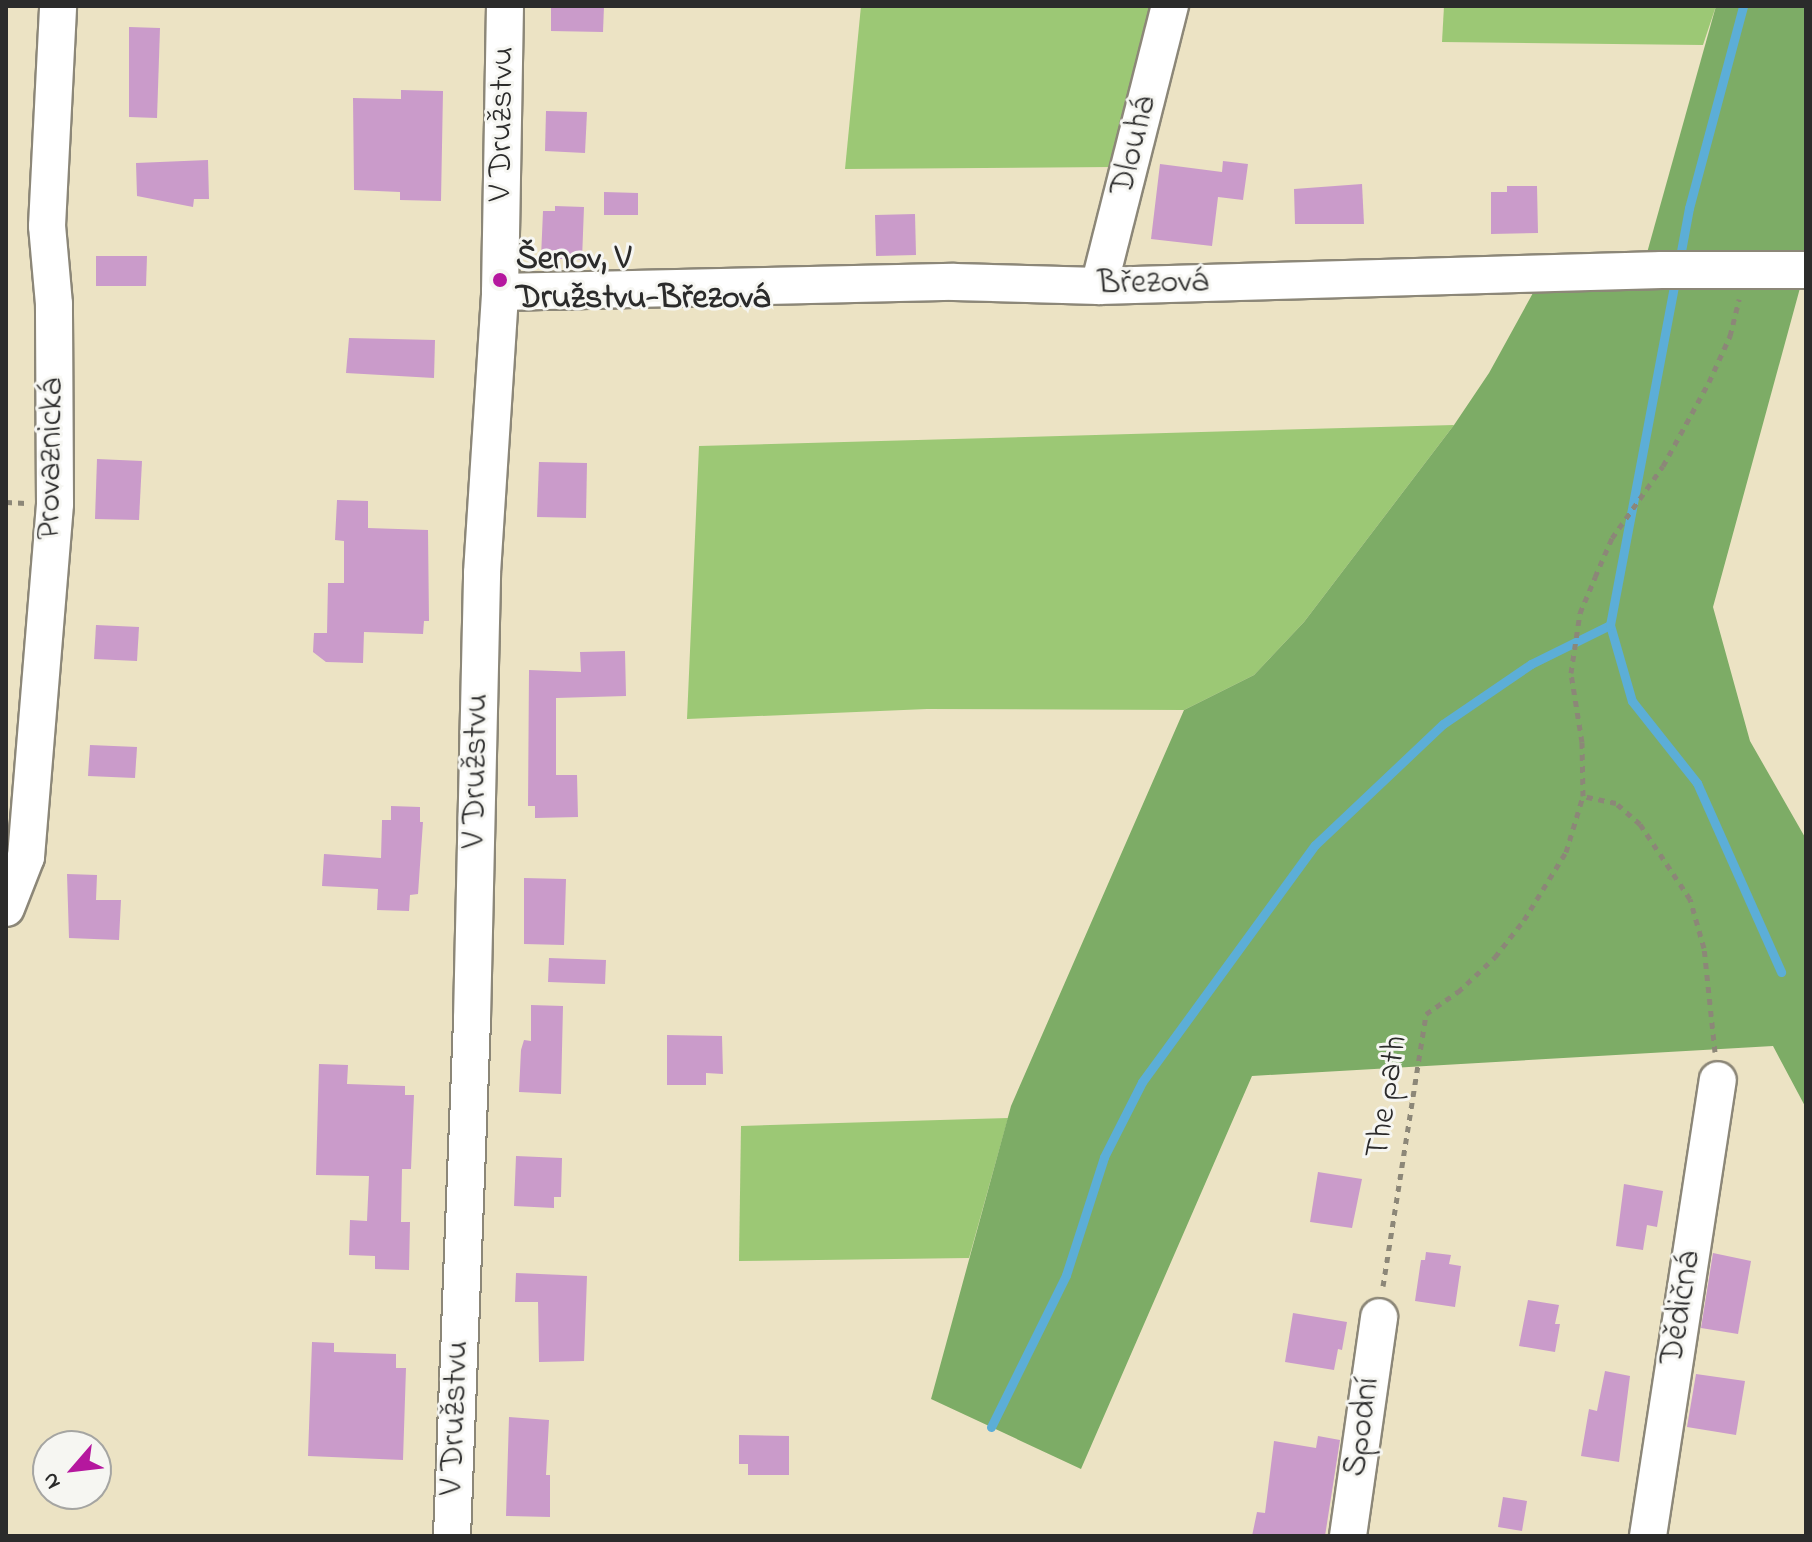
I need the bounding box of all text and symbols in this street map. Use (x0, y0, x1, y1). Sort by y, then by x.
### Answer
street label: V Družstvu (481, 46, 525, 202)
street label: Dlouhá (1103, 92, 1167, 200)
place label: Šenov, V Družstvu-Březová (516, 240, 770, 320)
street label: Březová (1097, 263, 1209, 305)
marker: Šenov, V Družstvu-Březová (491, 271, 509, 289)
street label: Provaznická (30, 378, 74, 540)
street label: V Družstvu (455, 693, 499, 849)
street label: The path (1358, 1033, 1418, 1161)
street label: Dědičná (1653, 1248, 1711, 1368)
street label: V Družstvu (433, 1340, 479, 1496)
street label: Spodní (1336, 1375, 1390, 1479)
north arrow (32, 1430, 112, 1510)
text: N (35, 1466, 70, 1494)

